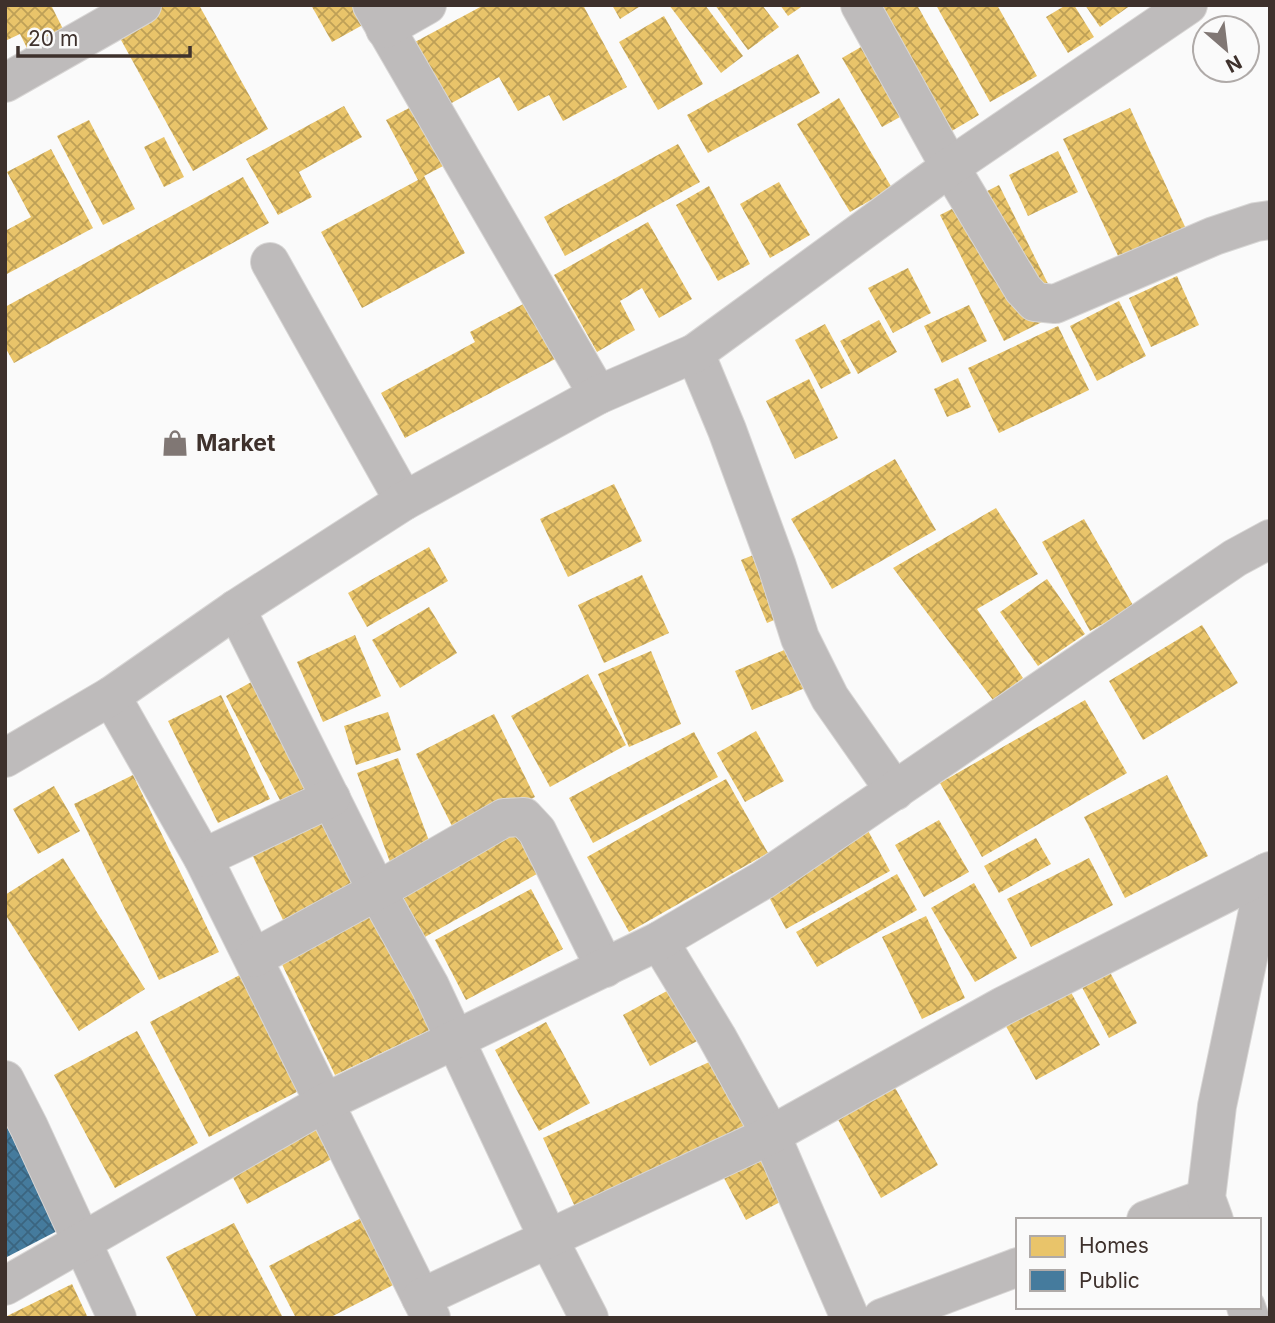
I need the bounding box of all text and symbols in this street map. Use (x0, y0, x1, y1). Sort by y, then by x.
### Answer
scale bar (18, 14, 189, 58)
north arrow (1191, 14, 1261, 84)
text: 20 m (28, 26, 78, 51)
text: N (1222, 50, 1246, 77)
shop icon: Market (160, 428, 190, 458)
place label: Market (196, 429, 276, 457)
legend (1016, 1218, 1261, 1309)
text: Homes (1079, 1233, 1149, 1258)
text: Public (1079, 1268, 1140, 1293)

